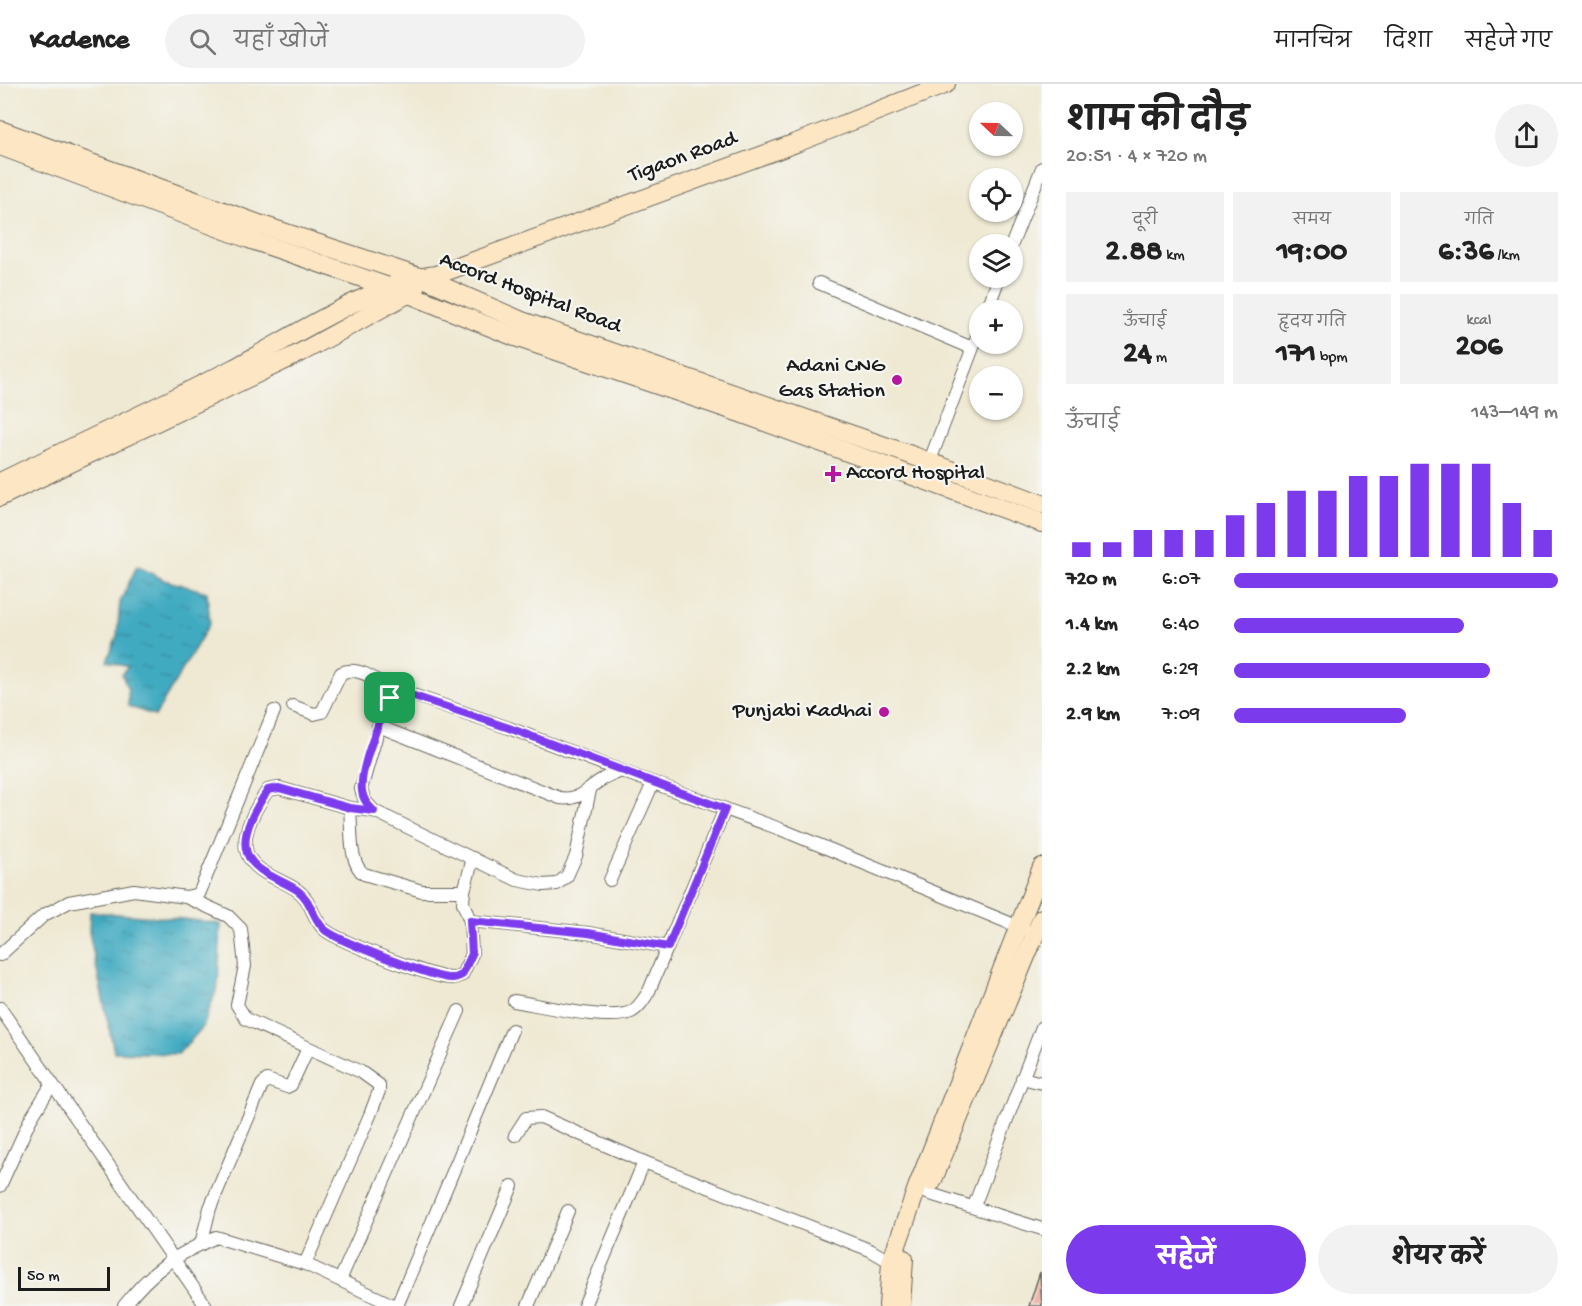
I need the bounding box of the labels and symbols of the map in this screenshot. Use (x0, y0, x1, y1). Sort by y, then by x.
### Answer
north arrow (969, 102, 1023, 156)
street label: Tigaon Road (624, 126, 743, 190)
street label: Accord Hospital Road (436, 247, 626, 341)
place label: Adani CNG Gas Station (779, 354, 886, 405)
marker: Adani CNG Gas Station (890, 373, 904, 387)
place label: Accord Hospital (846, 461, 985, 487)
marker: Accord Hospital (824, 465, 842, 483)
pin (364, 672, 415, 723)
place label: Punjabi Kadhai (732, 699, 872, 725)
marker: Punjabi Kadhai (877, 705, 891, 719)
scale bar (18, 1264, 110, 1292)

